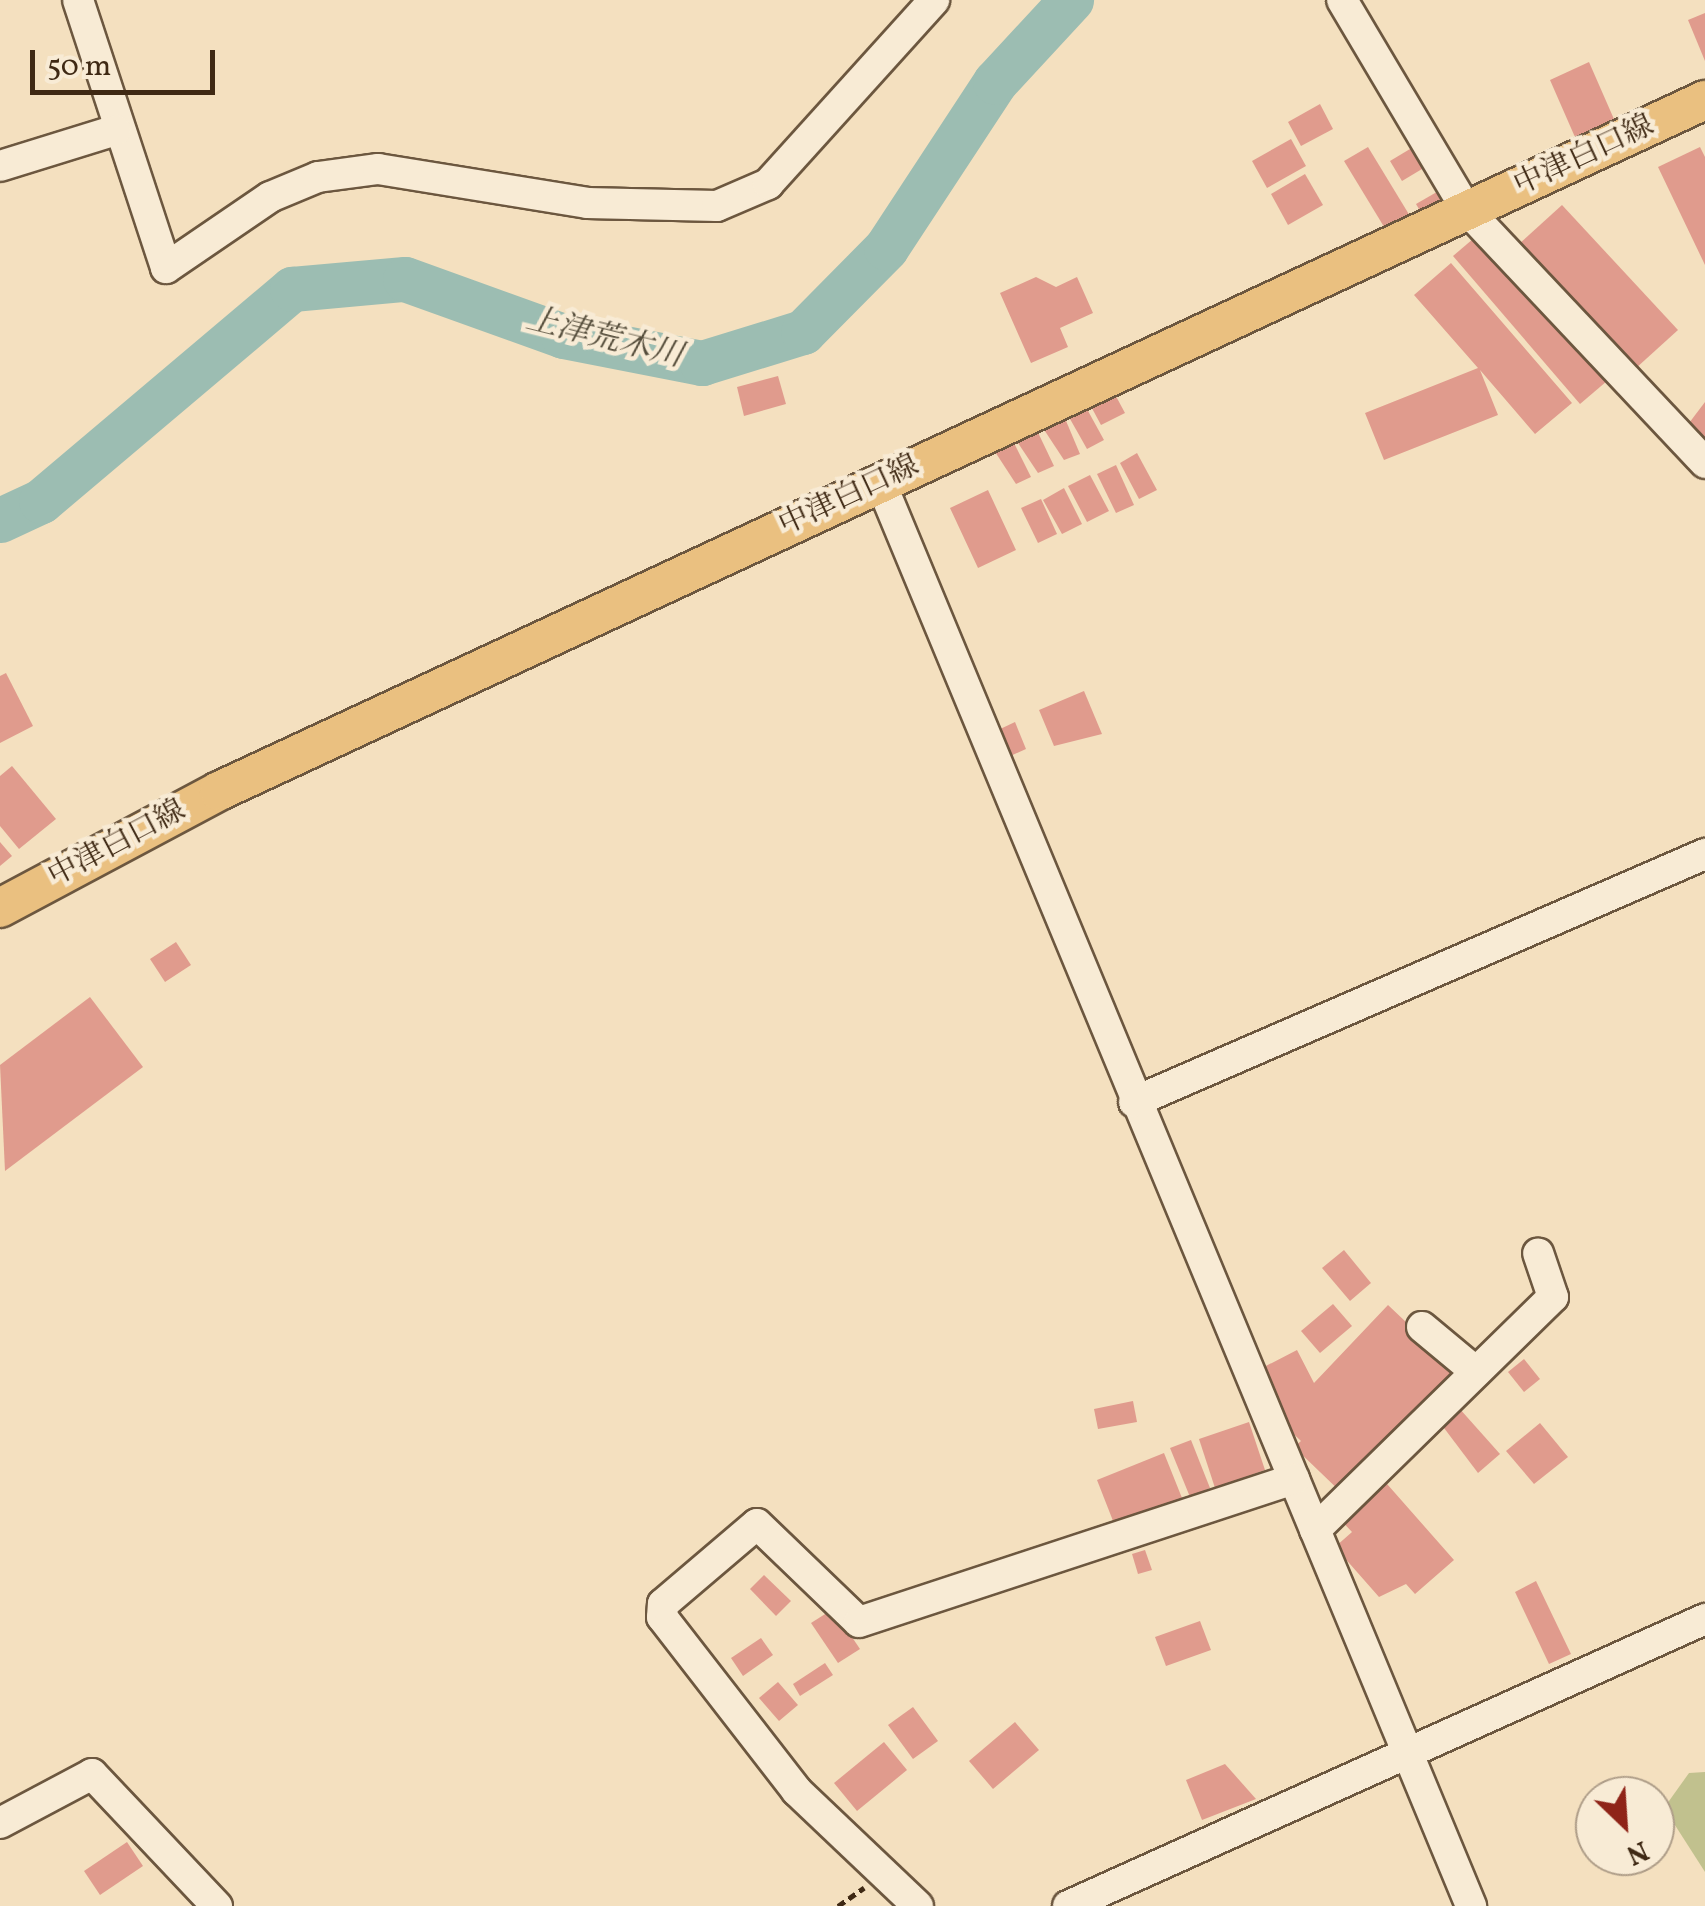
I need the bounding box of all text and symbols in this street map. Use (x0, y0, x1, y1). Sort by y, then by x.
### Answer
scale bar (35, 30, 220, 92)
text: 50 m (47, 46, 111, 88)
street label: 中津白口線 (1508, 108, 1660, 204)
water label: 上津荒木川 (522, 301, 686, 377)
street label: 中津白口線 (773, 448, 925, 544)
street label: 中津白口線 (42, 793, 192, 895)
north arrow (1575, 1776, 1675, 1876)
text: N (1620, 1830, 1655, 1874)

